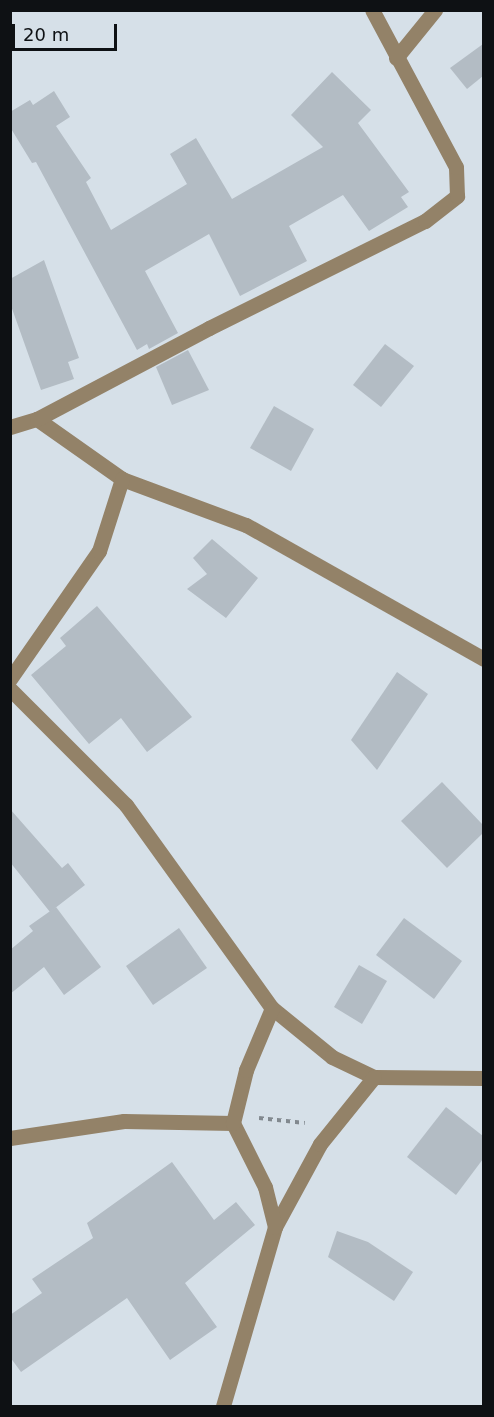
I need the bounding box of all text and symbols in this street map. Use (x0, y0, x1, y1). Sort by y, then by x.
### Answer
scale bar (15, 12, 120, 50)
text: 20 m (23, 24, 69, 45)

